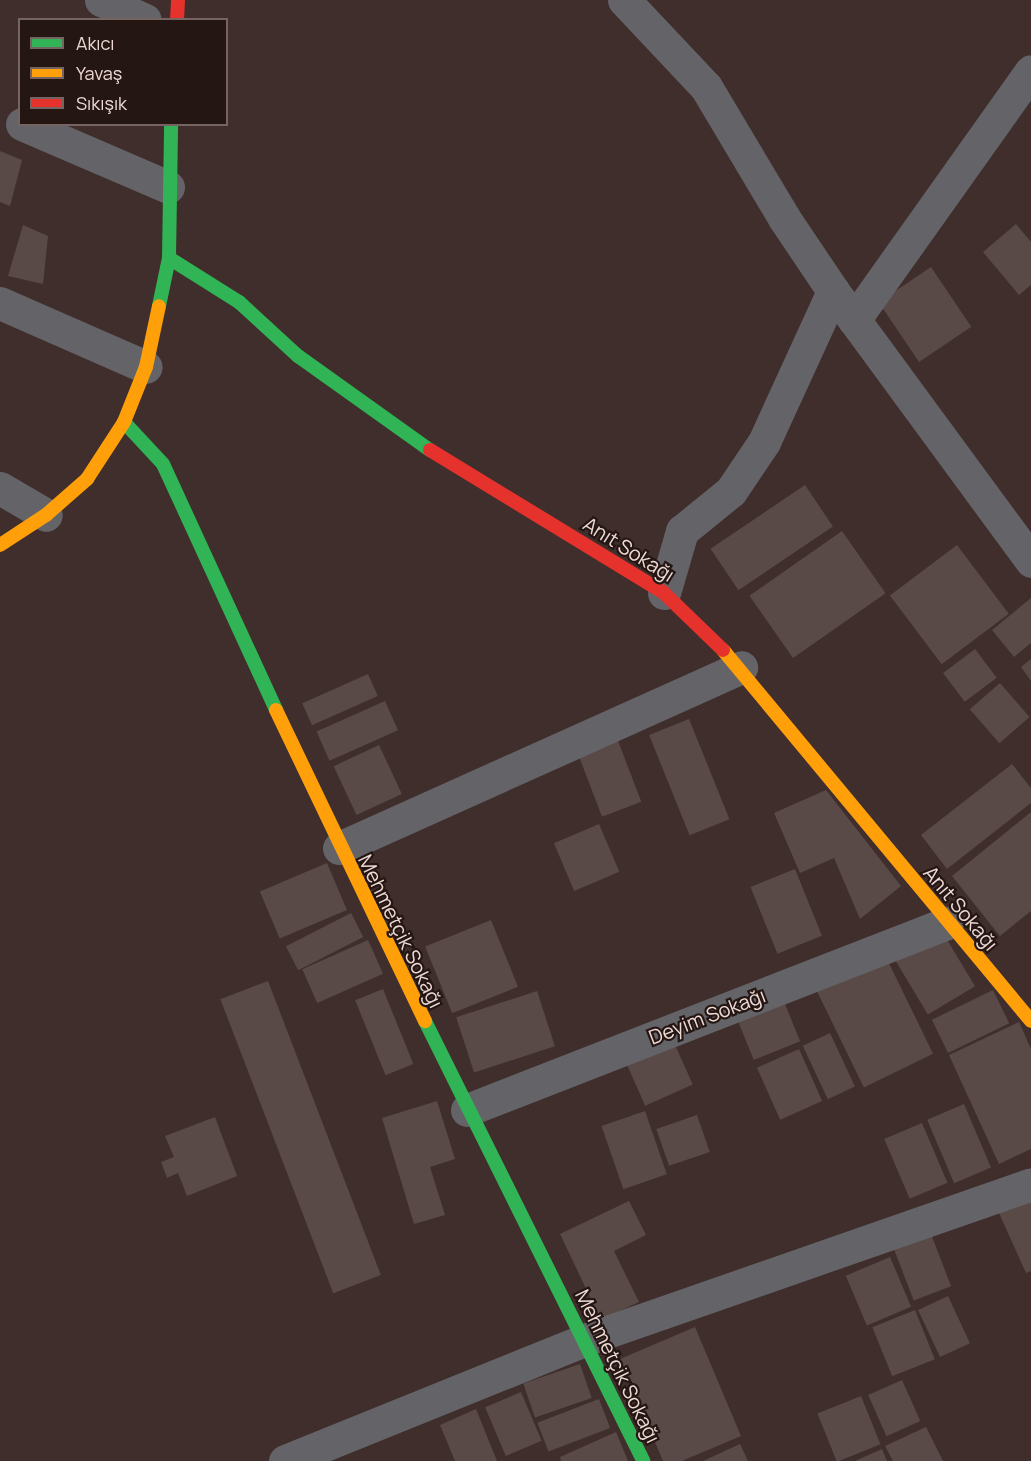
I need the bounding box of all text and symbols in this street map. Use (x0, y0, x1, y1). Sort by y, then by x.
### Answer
legend (18, 18, 228, 126)
text: Akıcı (76, 31, 114, 55)
text: Yavaş (76, 61, 122, 85)
text: Sıkışık (76, 91, 127, 115)
street label: Anıt Sokağı (579, 512, 679, 586)
street label: Mehmetçik Sokağı (353, 850, 449, 1012)
street label: Anıt Sokağı (919, 861, 1003, 955)
street label: Deyim Sokağı (645, 983, 769, 1049)
street label: Mehmetçik Sokağı (570, 1285, 666, 1447)

